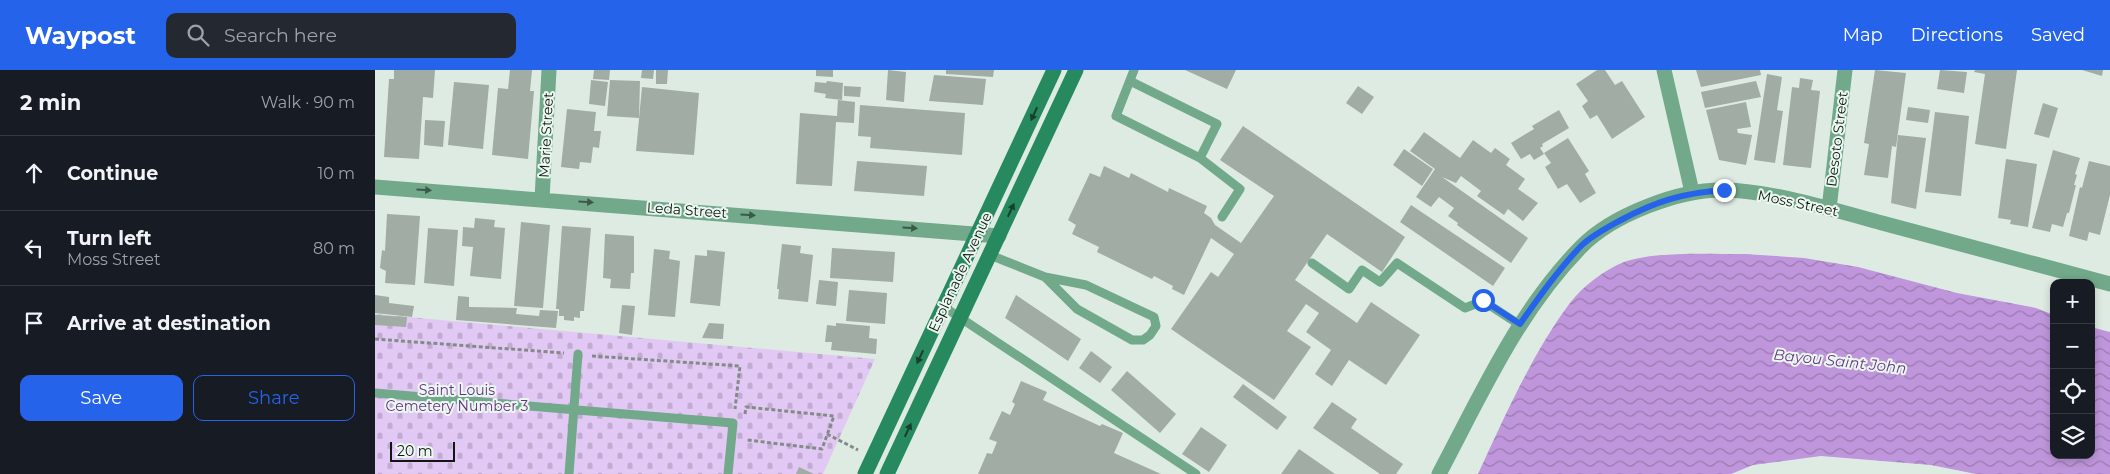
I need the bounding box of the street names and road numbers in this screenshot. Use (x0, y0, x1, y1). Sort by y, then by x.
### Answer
street label: Desoto Street (1822, 90, 1852, 188)
street label: Marie Street (535, 92, 557, 178)
street label: Moss Street (1756, 186, 1840, 220)
street label: Leda Street (646, 198, 728, 222)
street label: Esplanade Avenue (924, 209, 996, 335)

